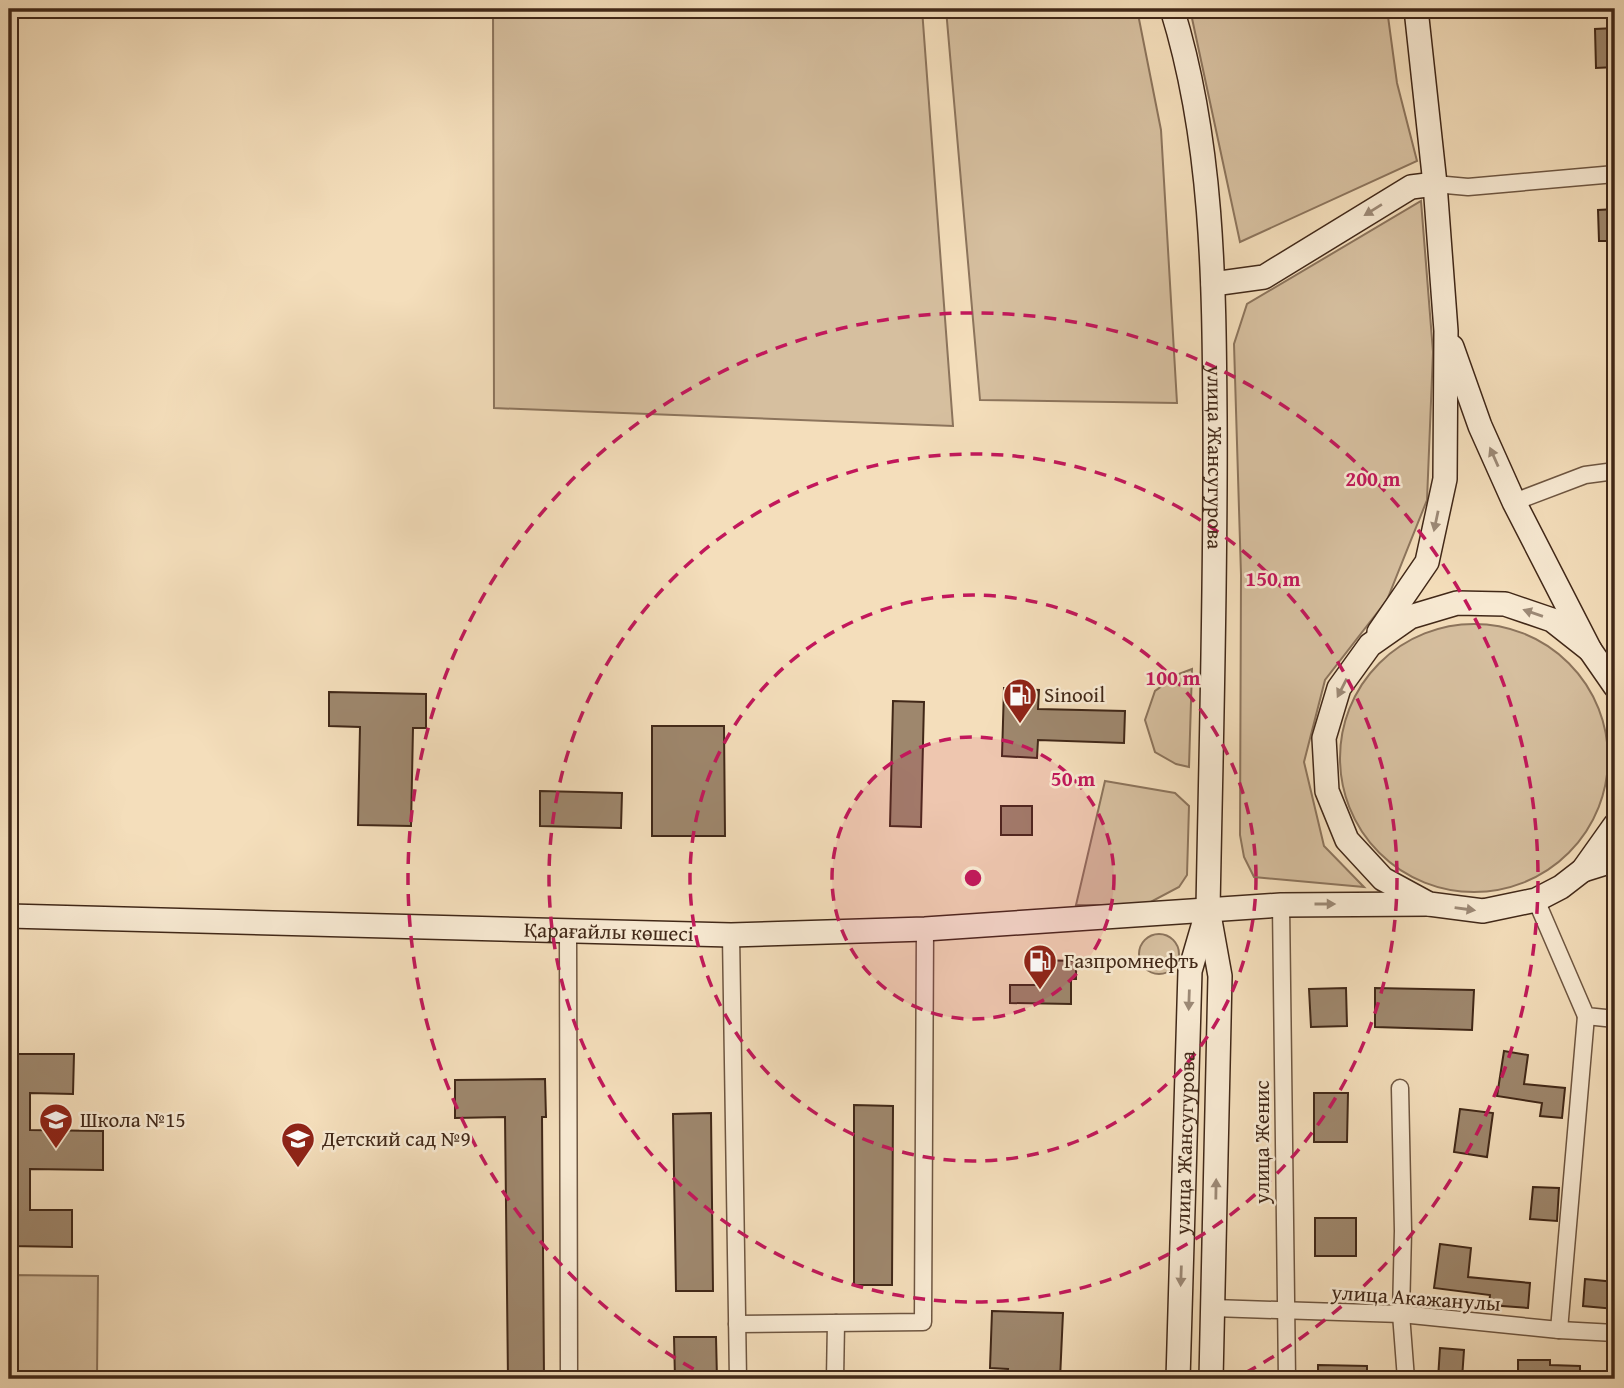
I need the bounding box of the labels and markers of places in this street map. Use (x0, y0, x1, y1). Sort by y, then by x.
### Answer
fuel station icon: Sinooil (1001, 676, 1039, 725)
place label: Sinooil (1044, 679, 1105, 710)
centre of rings (961, 866, 985, 890)
fuel station icon: Газпромнефть (1021, 942, 1059, 991)
place label: Газпромнефть (1064, 945, 1198, 976)
school or university icon: Школа №15 (37, 1101, 75, 1150)
place label: Школа №15 (80, 1104, 186, 1135)
school or university icon: Детский сад №9 (279, 1120, 317, 1169)
place label: Детский сад №9 (321, 1123, 471, 1154)

